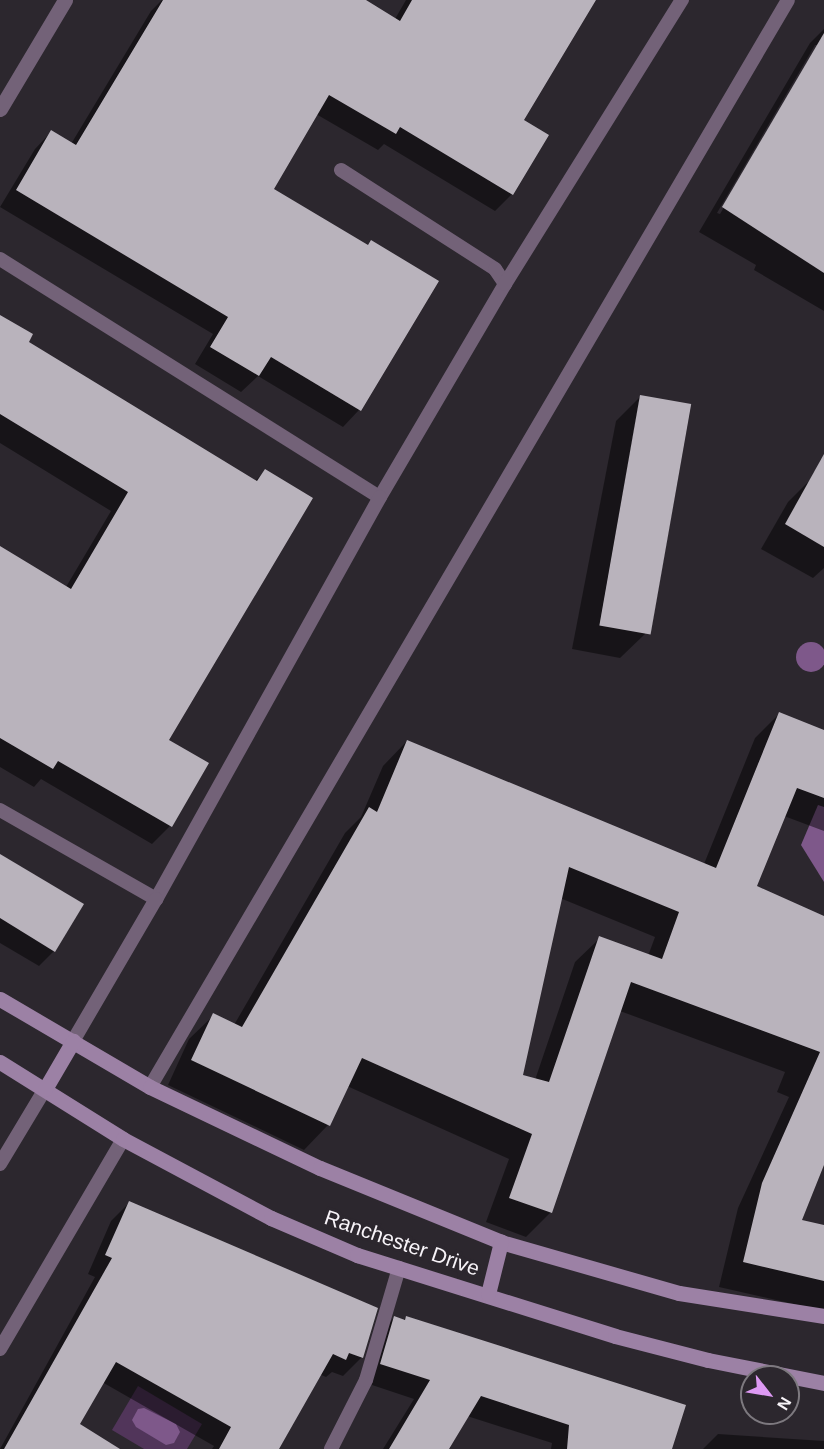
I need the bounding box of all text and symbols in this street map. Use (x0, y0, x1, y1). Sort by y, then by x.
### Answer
street label: Ranchester Drive (321, 1205, 483, 1281)
north arrow (740, 1365, 800, 1425)
text: N (774, 1394, 794, 1413)

